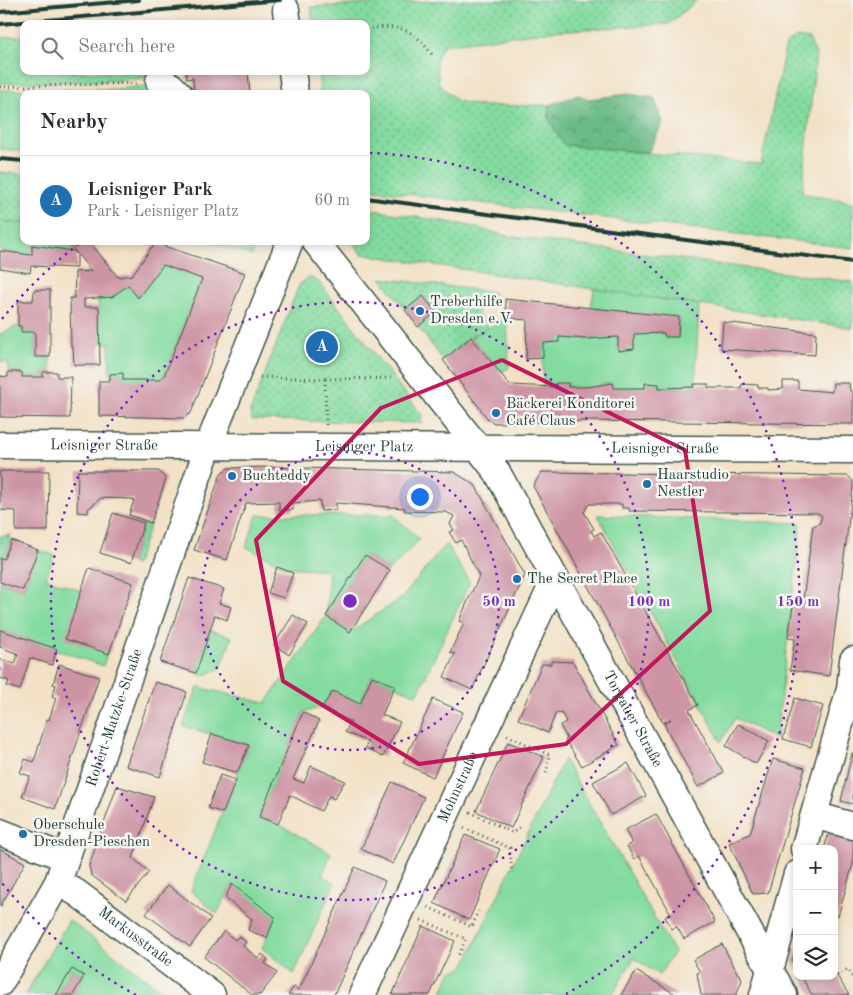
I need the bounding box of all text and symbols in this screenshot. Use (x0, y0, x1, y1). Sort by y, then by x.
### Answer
search box (20, 20, 370, 75)
icon: search (38, 34, 66, 62)
text: Search here (78, 38, 175, 57)
text: Nearby (40, 112, 108, 133)
text: Leisniger Park (87, 181, 213, 200)
text: A (50, 193, 62, 209)
text: 60 m (314, 193, 350, 209)
text: Park · Leisniger Platz (87, 204, 239, 220)
place label: Treberhilfe Dresden e.V. (430, 295, 513, 327)
marker: Treberhilfe Dresden e.V. (414, 305, 426, 317)
pin: A (306, 328, 338, 366)
place label: Bäckerei Konditorei Café Claus (506, 397, 635, 429)
marker: Bäckerei Konditorei Café Claus (490, 407, 502, 419)
street label: Leisniger Straße (50, 438, 158, 453)
street label: Leisniger Platz (315, 439, 413, 455)
street label: Leisniger Straße (611, 441, 719, 457)
place label: Haarstudio Nestler (657, 468, 729, 500)
place label: Buchteddy (242, 469, 311, 484)
marker: Buchteddy (226, 470, 238, 482)
marker: Haarstudio Nestler (641, 478, 653, 490)
your location (407, 484, 433, 510)
place label: The Secret Place (527, 572, 637, 587)
marker: The Secret Place (511, 573, 523, 585)
centre of rings (341, 592, 359, 610)
text: 50 m (482, 595, 516, 610)
text: 100 m (628, 595, 670, 610)
text: 150 m (777, 595, 819, 610)
street label: Robert-Matzke-Straße (84, 647, 145, 789)
street label: Torgauer Straße (600, 669, 665, 770)
street label: Mohnstraße (435, 749, 481, 825)
place label: Oberschule Dresden-Pieschen (33, 818, 150, 850)
marker: Oberschule Dresden-Pieschen (17, 828, 29, 840)
map controls (793, 845, 838, 980)
button: + (793, 845, 838, 890)
button: − (793, 890, 838, 935)
street label: Markusstraße (95, 904, 175, 970)
button: layers (793, 935, 838, 980)

